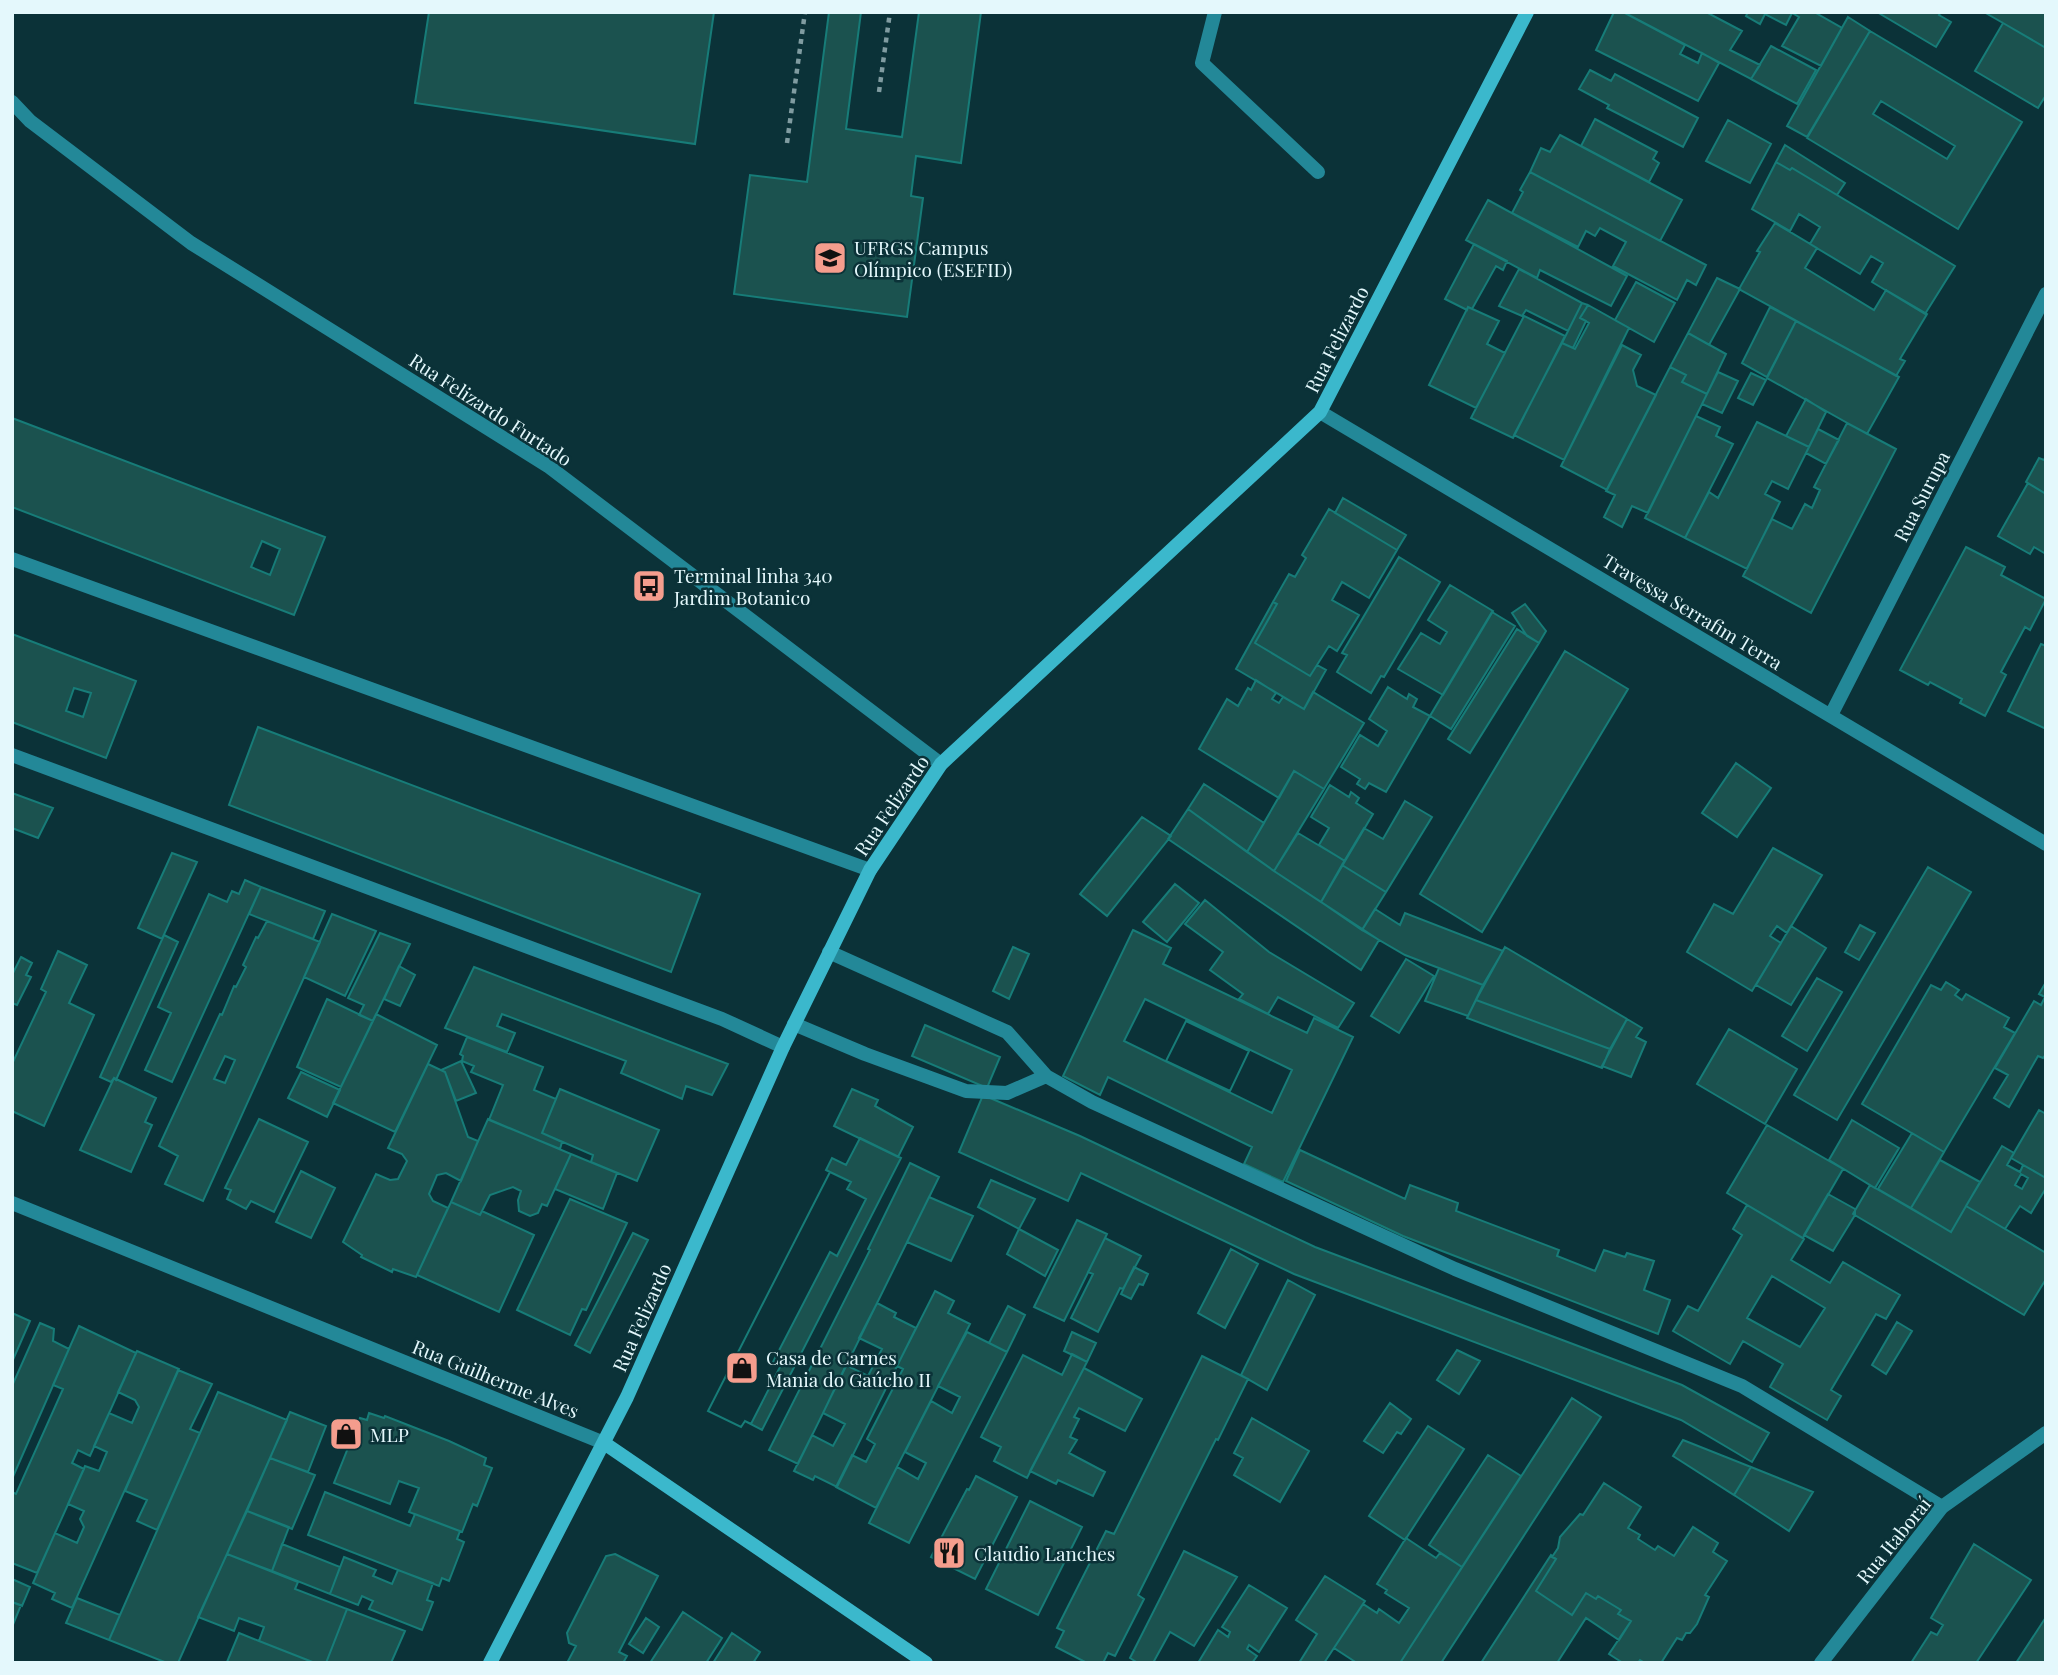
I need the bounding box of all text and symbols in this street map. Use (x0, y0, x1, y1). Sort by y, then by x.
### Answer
place label: UFRGS Campus Olímpico (ESEFID) (854, 234, 1012, 282)
school or university icon: UFRGS Campus Olímpico (ESEFID) (811, 239, 849, 277)
street label: Rua Felizardo (1298, 281, 1374, 397)
street label: Rua Felizardo Furtado (405, 347, 577, 471)
street label: Rua Surupa (1887, 446, 1955, 546)
street label: Travessa Serrafim Terra (1598, 547, 1788, 675)
place label: Terminal linha 340 Jardim Botanico (673, 562, 833, 610)
bus stop icon: Terminal linha 340 Jardim Botanico (630, 567, 668, 605)
street label: Rua Felizardo (848, 750, 934, 860)
street label: Rua Felizardo (605, 1259, 677, 1375)
street label: Rua Guilherme Alves (409, 1333, 583, 1423)
place label: Casa de Carnes Mania do Gaúcho II (766, 1344, 931, 1392)
shop icon: Casa de Carnes Mania do Gaúcho II (723, 1349, 761, 1387)
shop icon: MLP (327, 1415, 365, 1453)
place label: MLP (370, 1421, 409, 1447)
street label: Rua Itaboraí (1850, 1491, 1936, 1589)
restaurant icon: Claudio Lanches (930, 1534, 968, 1572)
place label: Claudio Lanches (974, 1540, 1115, 1566)

